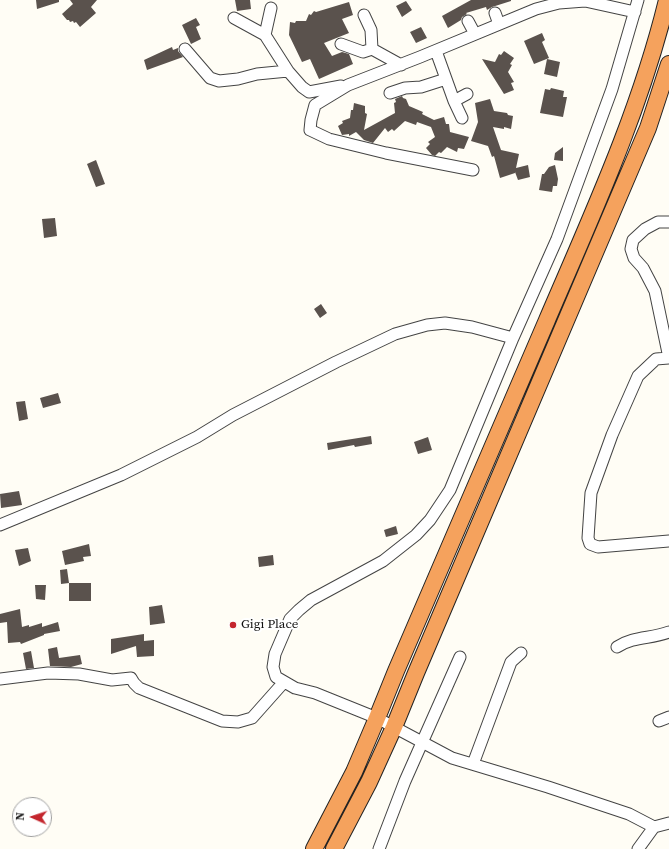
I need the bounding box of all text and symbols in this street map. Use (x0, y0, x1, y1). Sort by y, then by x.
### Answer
place label: Gigi Place (241, 617, 298, 633)
marker: Gigi Place (228, 620, 238, 630)
north arrow (12, 797, 52, 837)
text: N (13, 812, 28, 821)

